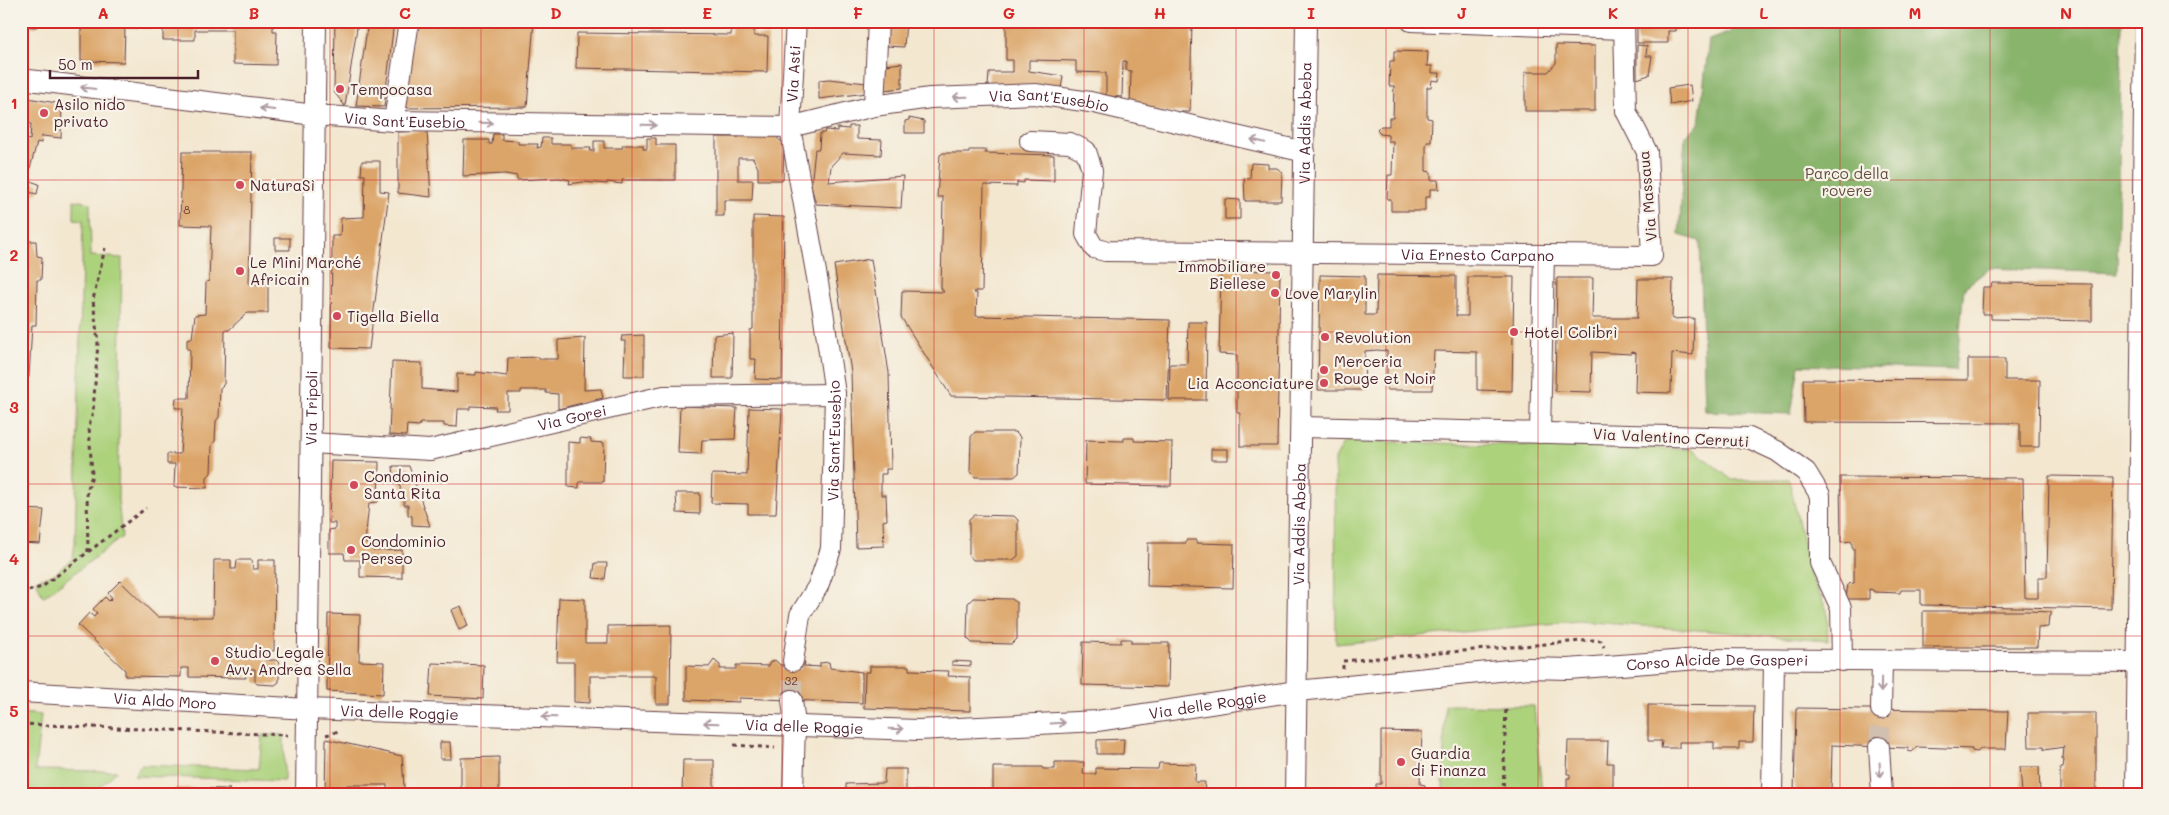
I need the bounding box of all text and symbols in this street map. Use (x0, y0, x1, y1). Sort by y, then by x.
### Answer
text: A (97, 2, 109, 23)
text: B (249, 2, 259, 23)
text: C (399, 2, 411, 23)
text: D (550, 2, 562, 23)
text: E (702, 2, 712, 23)
text: F (853, 2, 863, 23)
text: G (1003, 2, 1015, 23)
text: H (1154, 2, 1166, 23)
text: I (1307, 2, 1315, 23)
text: J (1457, 2, 1467, 23)
text: K (1608, 2, 1618, 23)
text: L (1759, 2, 1769, 23)
text: M (1909, 2, 1921, 23)
text: N (2060, 2, 2072, 23)
street label: Via Asti (781, 45, 805, 103)
scale bar (50, 48, 198, 80)
text: 50 m (58, 54, 93, 74)
street label: Via Addis Abeba (1294, 62, 1315, 185)
place label: Tempocasa (350, 79, 433, 99)
one-way arrow (81, 82, 97, 92)
marker: Tempocasa (334, 83, 346, 95)
street label: Via Sant'Eusebio (988, 84, 1111, 116)
text: 1 (10, 92, 18, 113)
one-way arrow (952, 92, 968, 102)
place label: Asilo nido privato (54, 94, 125, 131)
one-way arrow (259, 104, 275, 114)
marker: Asilo nido privato (38, 107, 50, 119)
street label: Via Sant'Eusebio (343, 107, 465, 132)
one-way arrow (478, 118, 494, 127)
one-way arrow (640, 120, 657, 130)
one-way arrow (1250, 136, 1266, 145)
street label: Via Massaua (1633, 150, 1661, 242)
park label: Parco della rovere (1805, 163, 1889, 200)
place label: NaturaSì (250, 175, 315, 195)
marker: NaturaSì (234, 179, 246, 191)
house number: 8 (183, 201, 191, 217)
text: 2 (10, 244, 19, 265)
street label: Via Ernesto Carpano (1401, 244, 1554, 265)
place label: Le Mini Marché Africain (250, 252, 362, 289)
place label: Immobiliare Biellese (1178, 256, 1266, 293)
marker: Le Mini Marché Africain (234, 265, 246, 277)
marker: Immobiliare Biellese (1270, 269, 1282, 281)
place label: Love Marylin (1285, 283, 1377, 303)
marker: Love Marylin (1269, 287, 1281, 299)
place label: Tigella Biella (347, 306, 440, 326)
marker: Tigella Biella (331, 310, 343, 322)
place label: Hotel Colibrì (1524, 322, 1618, 342)
marker: Hotel Colibrì (1508, 326, 1520, 338)
place label: Revolution (1335, 327, 1411, 347)
marker: Revolution (1319, 331, 1331, 343)
place label: Merceria Rouge et Noir (1334, 351, 1436, 388)
marker: Merceria Rouge et Noir (1318, 364, 1330, 376)
street label: Via Tripoli (301, 370, 321, 446)
place label: Lia Acconciature (1188, 373, 1314, 393)
marker: Lia Acconciature (1318, 377, 1330, 389)
street label: Via Sant'Eusebio (822, 379, 845, 502)
text: 3 (9, 396, 19, 417)
street label: Via Gorei (536, 400, 608, 435)
street label: Via Valentino Cerruti (1592, 423, 1750, 451)
street label: Via Addis Abeba (1288, 463, 1310, 586)
place label: Condominio Santa Rita (364, 466, 449, 503)
marker: Condominio Santa Rita (348, 479, 360, 491)
place label: Condominio Perseo (361, 531, 446, 568)
marker: Condominio Perseo (345, 544, 357, 556)
text: 4 (9, 548, 19, 569)
place label: Studio Legale Avv. Andrea Sella (225, 642, 352, 679)
street label: Corso Alcide De Gasperi (1625, 649, 1808, 675)
marker: Studio Legale Avv. Andrea Sella (209, 655, 221, 667)
house number: 32 (784, 672, 798, 688)
one-way arrow (1876, 676, 1886, 693)
street label: Via delle Roggie (1147, 686, 1268, 723)
street label: Via Aldo Moro (113, 687, 217, 714)
text: 5 (9, 700, 19, 721)
street label: Via delle Roggie (340, 700, 459, 724)
one-way arrow (541, 713, 557, 722)
street label: Via delle Roggie (745, 714, 864, 738)
one-way arrow (703, 718, 719, 727)
one-way arrow (1050, 718, 1066, 728)
one-way arrow (888, 724, 904, 734)
place label: Guardia di Finanza (1411, 743, 1487, 780)
marker: Guardia di Finanza (1395, 756, 1407, 768)
one-way arrow (1876, 762, 1885, 778)

